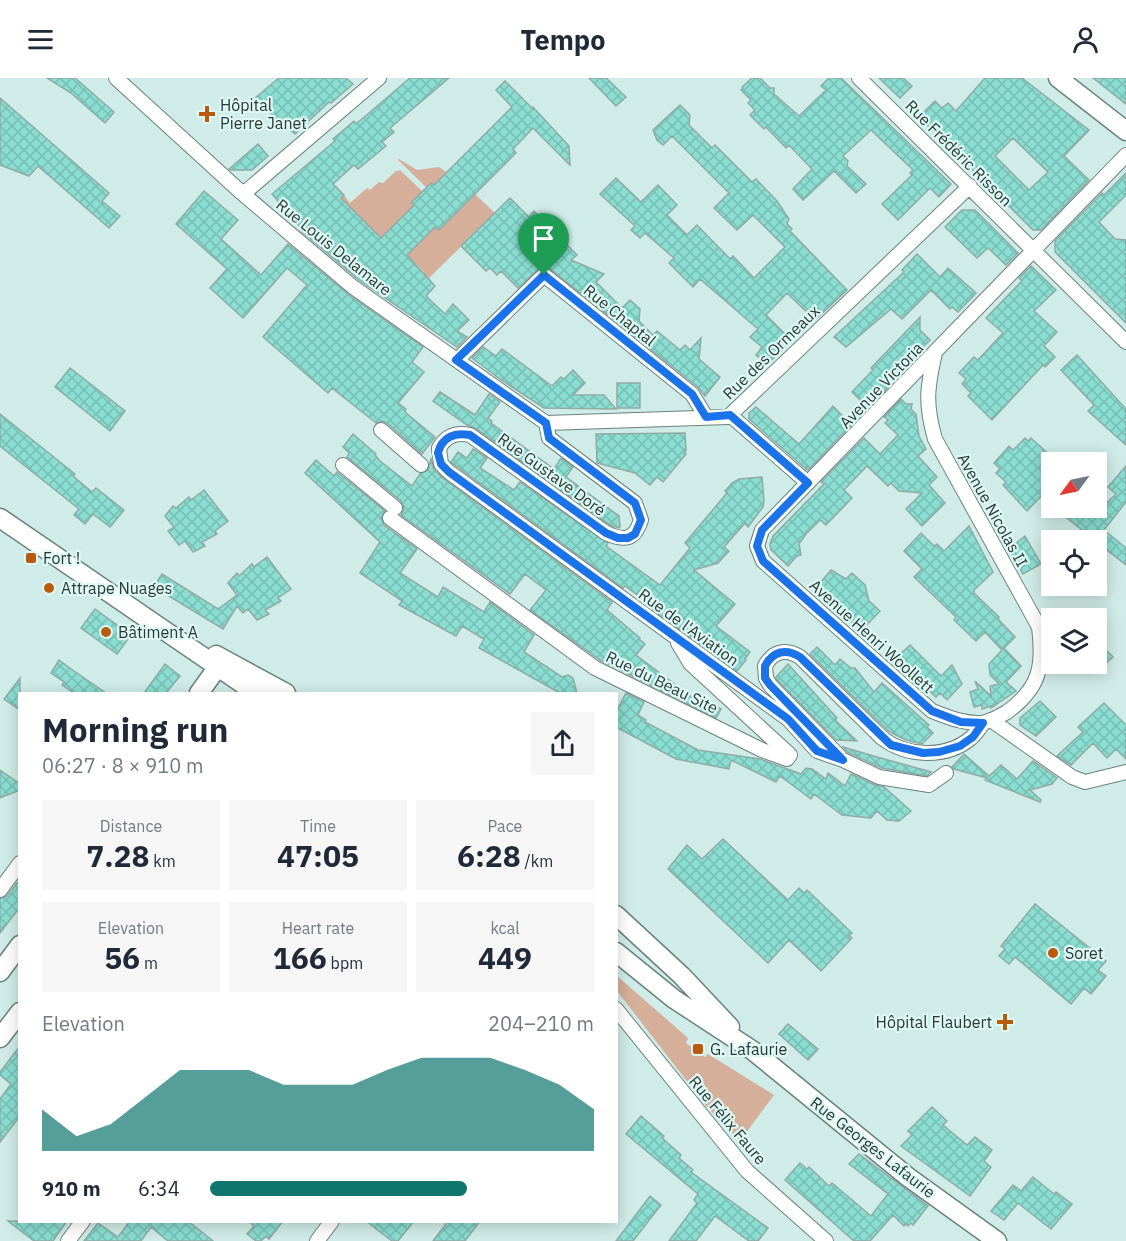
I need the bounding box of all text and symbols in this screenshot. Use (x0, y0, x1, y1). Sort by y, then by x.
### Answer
text: Tempo (521, 22, 605, 57)
icon: menu (24, 23, 57, 56)
icon: person (1069, 23, 1102, 56)
place label: Hôpital Pierre Janet (220, 95, 307, 133)
street label: Rue Frédéric Risson (902, 96, 1016, 210)
marker: Hôpital Pierre Janet (198, 105, 216, 123)
street label: Rue Louis Delamare (272, 194, 396, 300)
pin (518, 213, 569, 275)
icon: arrive (527, 222, 560, 255)
street label: Rue Chaptal (580, 280, 660, 350)
street label: Rue des Ormeaux (718, 301, 824, 403)
street label: Avenue Victoria (835, 337, 927, 432)
street label: Rue Gustave Doré (494, 428, 610, 520)
street label: Avenue Nicolas II (954, 450, 1032, 570)
north arrow (1041, 452, 1107, 518)
map controls (1041, 452, 1107, 674)
button: locate (1041, 530, 1107, 596)
place label: Fort ! (43, 548, 80, 568)
marker: Fort ! (24, 551, 38, 565)
street label: Avenue Henri Woollett (806, 575, 938, 697)
place label: Attrape Nuages (61, 578, 172, 598)
marker: Attrape Nuages (42, 581, 56, 595)
street label: Rue de l'Aviation (635, 584, 743, 670)
button: layers (1041, 608, 1107, 674)
place label: Bâtiment A (118, 622, 198, 642)
marker: Bâtiment A (99, 625, 113, 639)
street label: Rue du Beau Site (603, 646, 722, 718)
text: Morning run (42, 708, 228, 751)
button: share (531, 712, 594, 775)
text: 06:27 · 8 × 910 m (42, 752, 203, 779)
text: Distance (100, 816, 162, 836)
text: Time (300, 816, 336, 836)
text: Pace (488, 816, 522, 836)
text: 7.28 (86, 836, 150, 875)
text: 47:05 (277, 836, 359, 875)
text: 6:28 (457, 836, 521, 875)
text: km (150, 851, 176, 871)
text: /km (521, 851, 553, 871)
text: Elevation (98, 918, 164, 938)
text: Heart rate (282, 918, 354, 938)
text: kcal (490, 918, 520, 938)
text: 56 (104, 938, 140, 977)
text: 166 (273, 938, 327, 977)
text: 449 (478, 938, 532, 977)
place label: Soret (1065, 943, 1103, 963)
marker: Soret (1046, 946, 1060, 960)
text: m (140, 953, 158, 973)
text: bpm (327, 953, 363, 973)
text: Elevation (42, 1010, 125, 1037)
text: 204–210 m (488, 1010, 594, 1037)
place label: Hôpital Flaubert (876, 1012, 992, 1032)
marker: Hôpital Flaubert (996, 1013, 1014, 1031)
place label: G. Lafaurie (710, 1039, 787, 1059)
marker: G. Lafaurie (691, 1042, 705, 1056)
street label: Rue Félix Faure (685, 1071, 771, 1169)
street label: Rue Georges Lafaurie (807, 1092, 940, 1202)
text: 910 m (42, 1175, 101, 1202)
text: 6:34 (138, 1175, 180, 1202)

